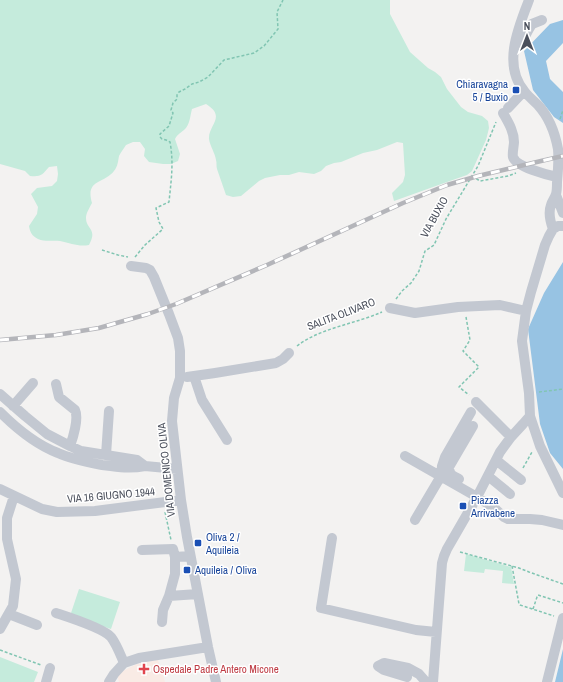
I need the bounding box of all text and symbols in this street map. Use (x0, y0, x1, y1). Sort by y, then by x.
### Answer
north arrow (507, 16, 547, 56)
text: N (524, 19, 530, 33)
place label: Chiaravagna 5 / Buxio (456, 77, 508, 104)
marker: Chiaravagna 5 / Buxio (511, 85, 521, 95)
street label: VIA BUXIO (417, 194, 451, 240)
street label: SALITA OLIVARO (305, 295, 377, 333)
street label: VIA DOMENICO OLIVA (154, 421, 178, 518)
street label: VIA 16 GIUGNO 1944 (66, 484, 156, 506)
place label: Piazza Arrivabene (470, 493, 515, 520)
marker: Piazza Arrivabene (458, 501, 468, 511)
place label: Oliva 2 / Aquileia (205, 530, 240, 557)
marker: Oliva 2 / Aquileia (193, 538, 203, 548)
place label: Aquileia / Oliva (194, 563, 257, 577)
marker: Aquileia / Oliva (182, 565, 192, 575)
place label: Ospedale Padre Antero Micone (153, 662, 279, 676)
marker: Ospedale Padre Antero Micone (138, 663, 150, 675)

